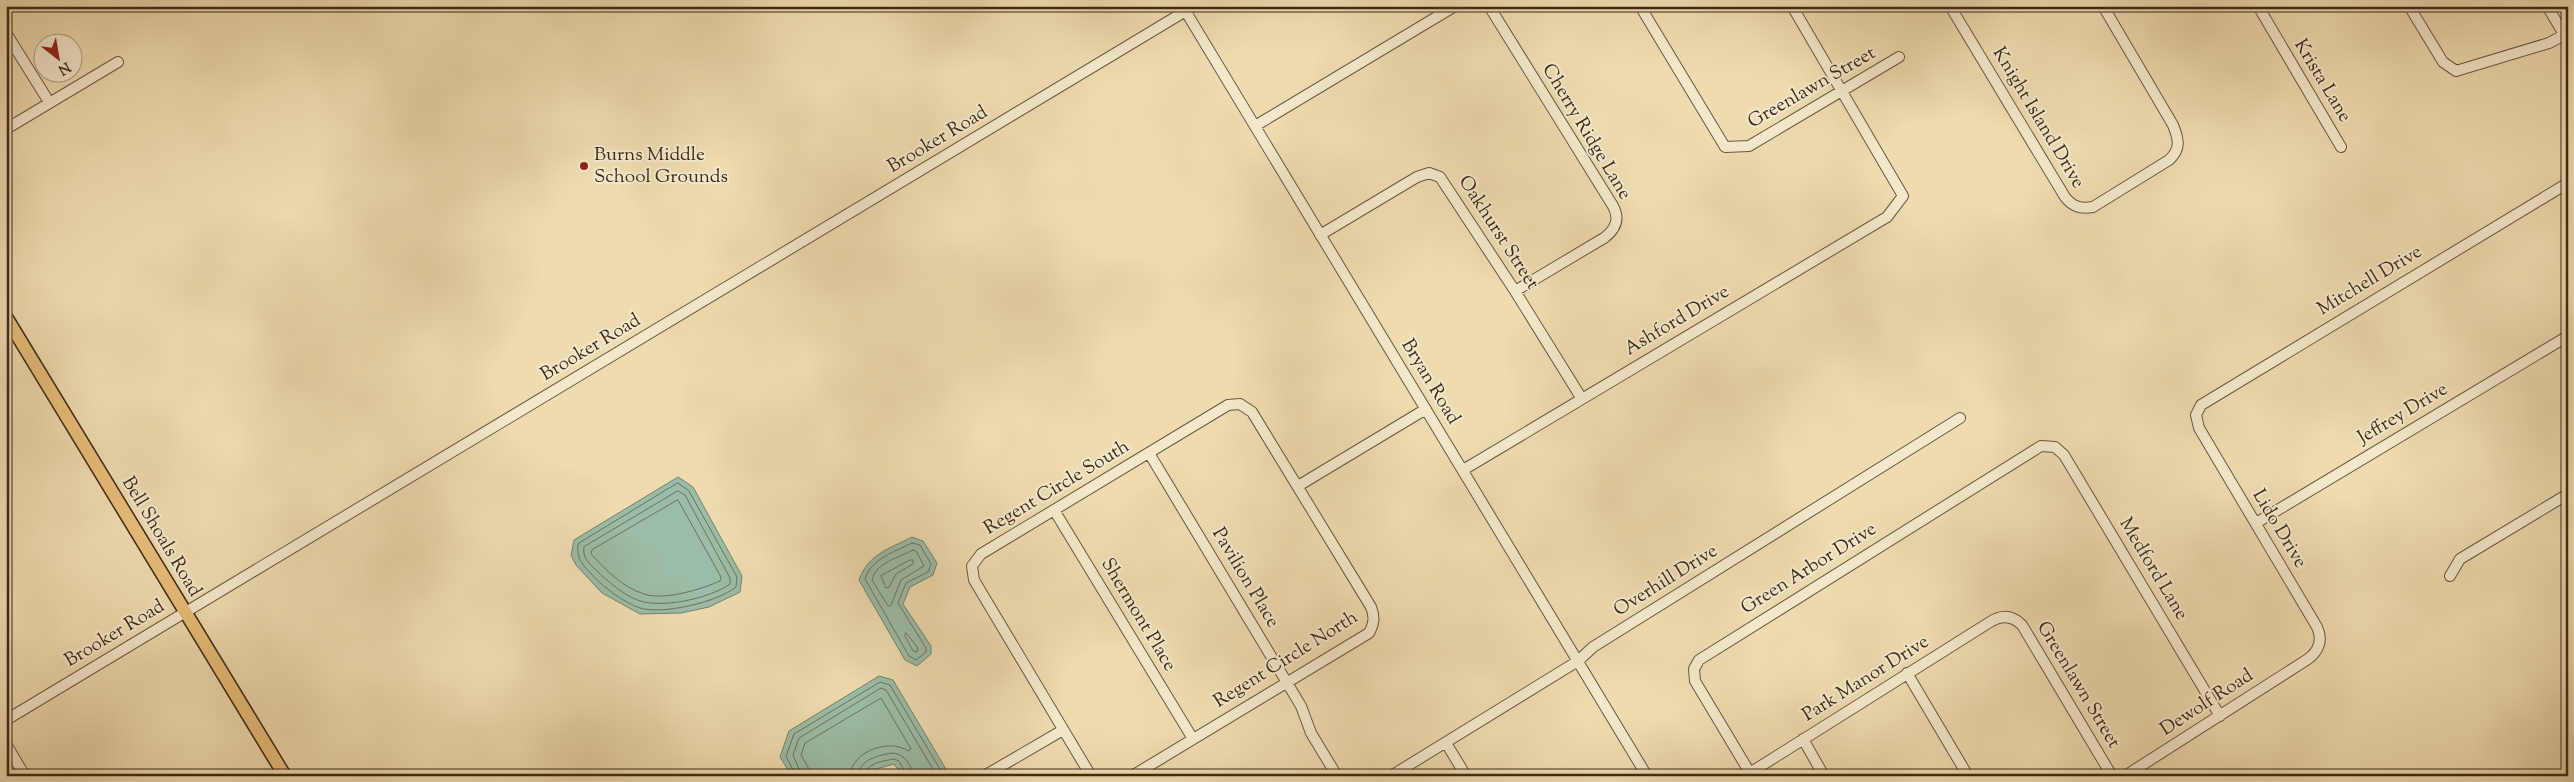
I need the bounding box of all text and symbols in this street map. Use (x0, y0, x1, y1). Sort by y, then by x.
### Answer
north arrow (32, 32, 82, 82)
street label: Krista Lane (2287, 34, 2358, 128)
street label: Greenlawn Street (1743, 40, 1882, 136)
street label: Knight Island Drive (1985, 42, 2091, 194)
text: N (54, 56, 74, 79)
street label: Cherry Ridge Lane (1535, 59, 1637, 205)
street label: Brooker Road (883, 99, 993, 181)
place label: Burns Middle School Grounds (594, 142, 728, 191)
marker: Burns Middle School Grounds (578, 160, 590, 172)
street label: Oakhurst Street (1451, 171, 1545, 296)
street label: Mitchell Drive (2313, 239, 2428, 323)
street label: Ashford Drive (1619, 279, 1735, 363)
street label: Brooker Road (536, 307, 646, 389)
street label: Bryan Road (1394, 334, 1466, 430)
street label: Jeffrey Drive (2352, 376, 2453, 452)
street label: Regent Circle South (979, 434, 1135, 542)
street label: Bell Shoals Road (114, 472, 208, 603)
street label: Lido Drive (2245, 485, 2313, 574)
street label: Medford Lane (2112, 513, 2194, 626)
street label: Green Arbor Drive (1736, 516, 1882, 622)
street label: Pavilion Place (1204, 523, 1286, 633)
street label: Overhill Drive (1609, 538, 1723, 624)
street label: Shermont Place (1094, 553, 1183, 677)
street label: Brooker Road (60, 593, 170, 675)
street label: Regent Circle North (1209, 605, 1363, 715)
street label: Greenlawn Street (2029, 616, 2127, 754)
street label: Park Manor Drive (1797, 629, 1935, 729)
street label: Dewolf Road (2155, 663, 2259, 743)

